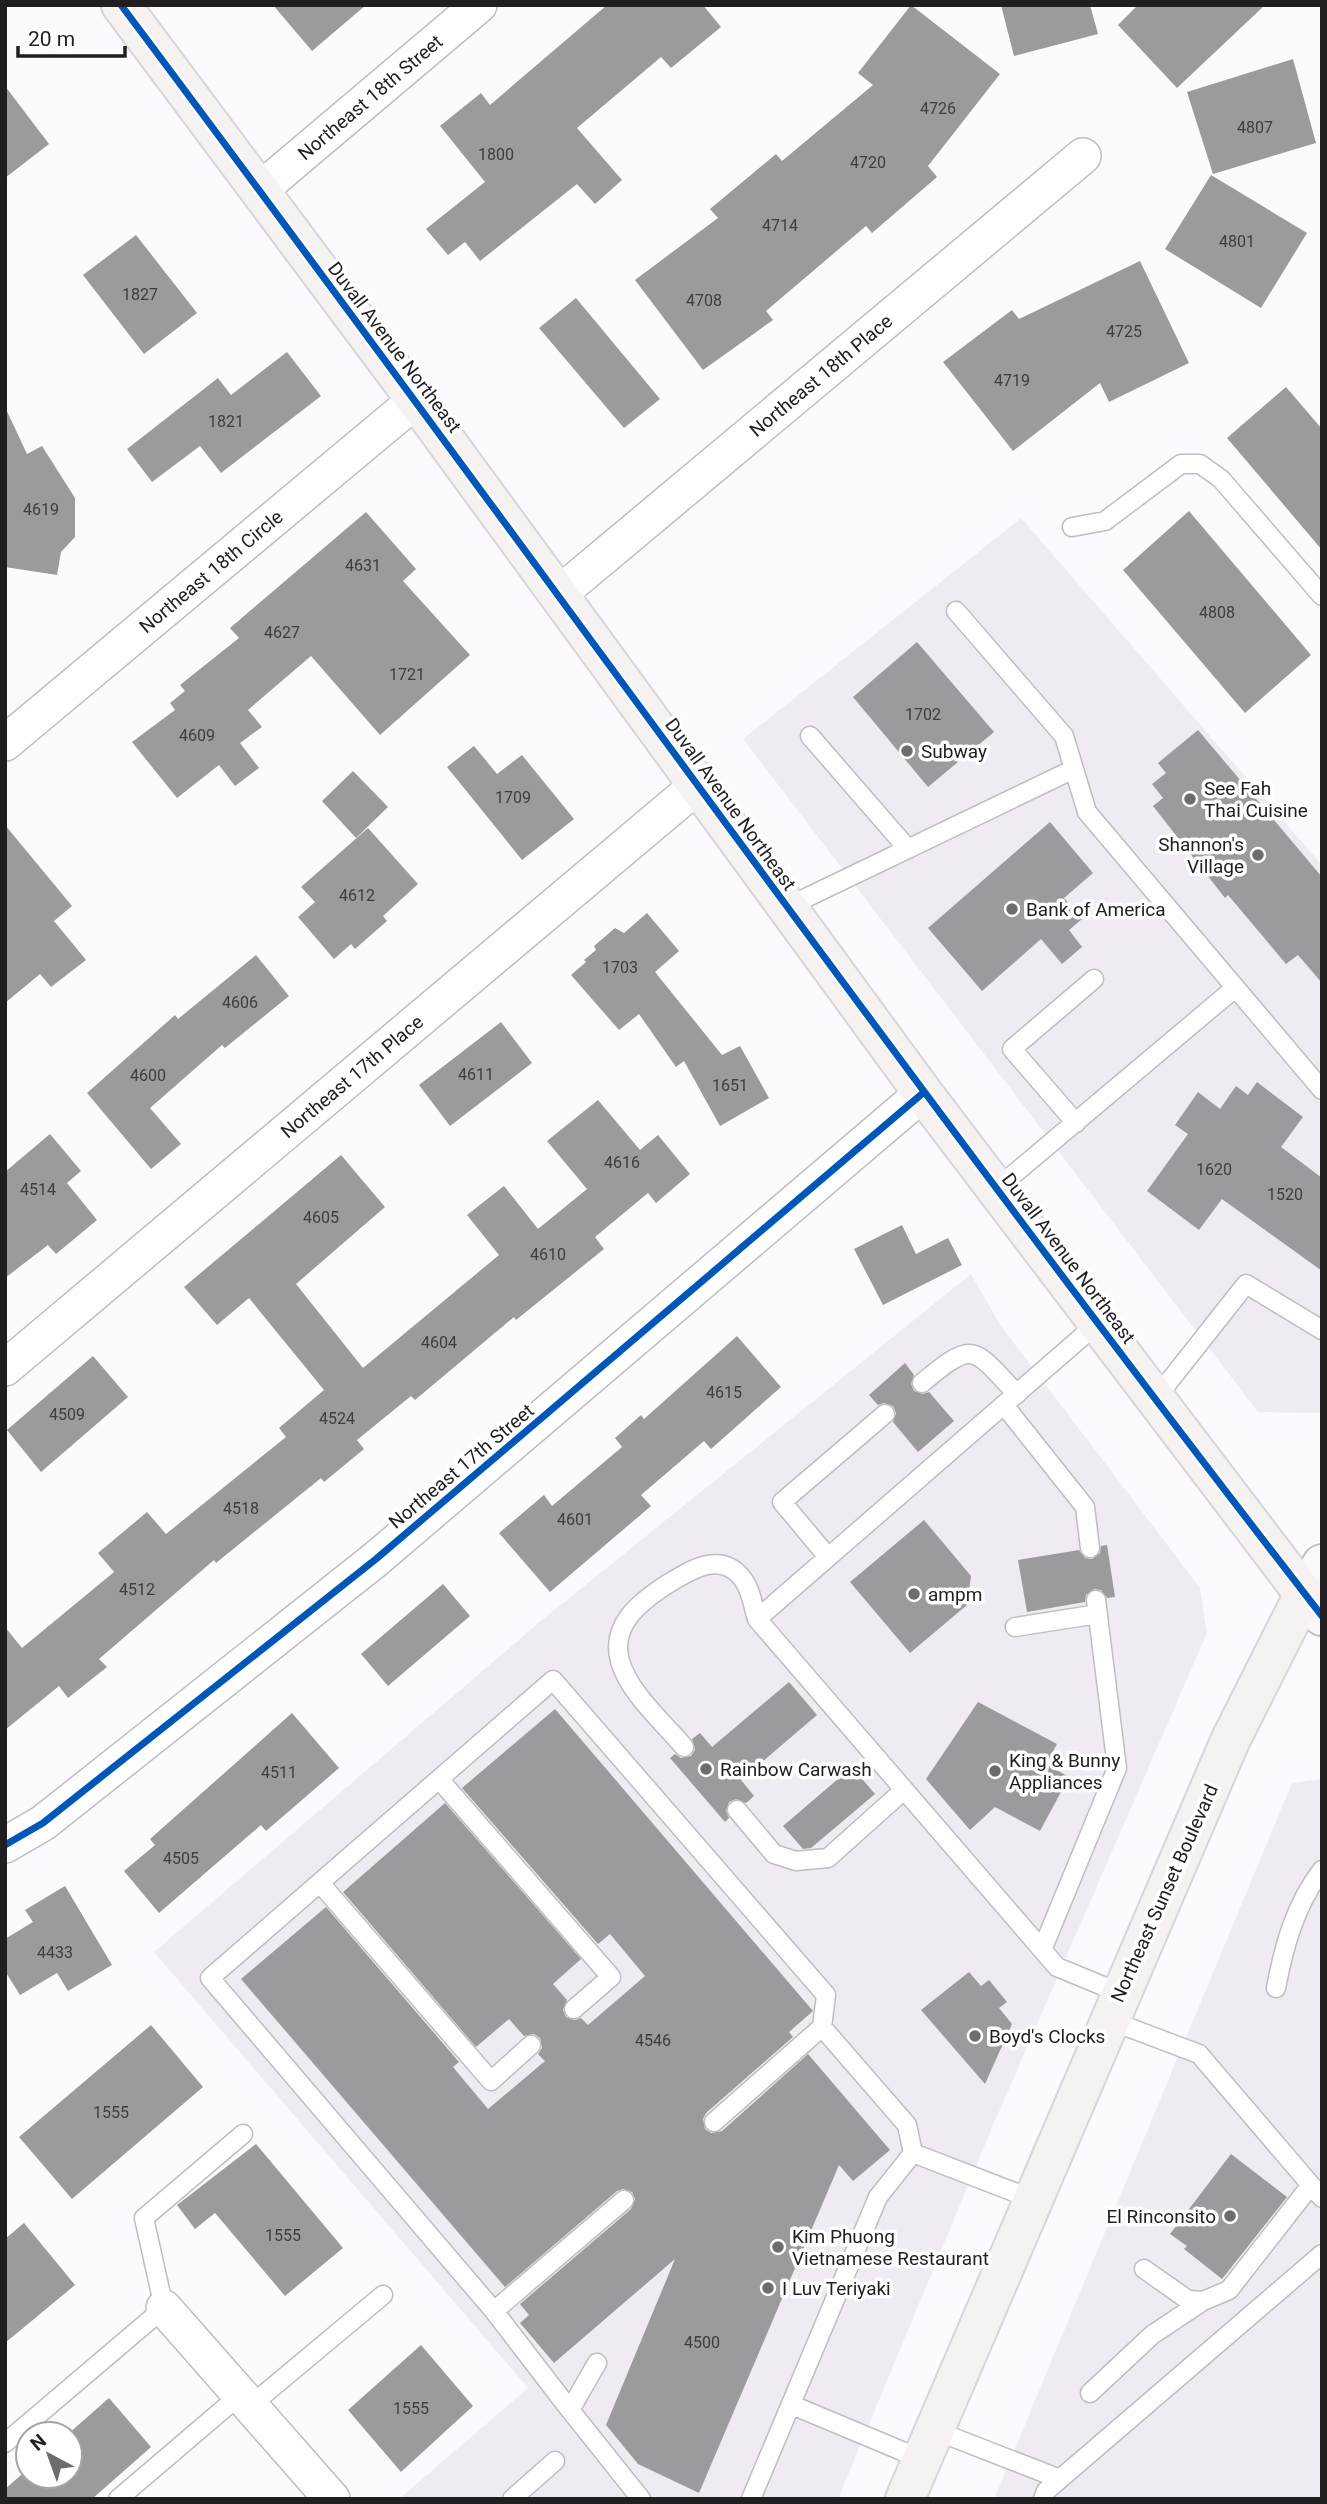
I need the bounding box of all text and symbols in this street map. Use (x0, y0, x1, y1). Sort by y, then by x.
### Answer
scale bar (18, 14, 124, 58)
text: 20 m (28, 27, 75, 51)
street label: Northeast 18th Street (293, 30, 447, 165)
house number: 4726 (920, 99, 956, 118)
house number: 4807 (1237, 118, 1273, 137)
house number: 1800 (478, 145, 514, 164)
house number: 4720 (850, 153, 886, 172)
house number: 4714 (762, 216, 798, 235)
house number: 4801 (1219, 232, 1255, 251)
street label: Duvall Avenue Northeast (323, 258, 466, 437)
house number: 1827 (122, 285, 158, 304)
house number: 4708 (686, 291, 722, 310)
street label: Northeast 18th Place (745, 309, 897, 442)
house number: 4725 (1106, 322, 1142, 341)
house number: 4719 (994, 371, 1030, 390)
house number: 1821 (208, 412, 244, 431)
house number: 4619 (23, 500, 59, 519)
street label: Northeast 18th Circle (135, 505, 287, 638)
house number: 4631 (345, 556, 381, 575)
house number: 4808 (1199, 603, 1235, 622)
house number: 4627 (264, 623, 300, 642)
house number: 1721 (389, 665, 425, 684)
house number: 1702 (905, 705, 941, 724)
street label: Duvall Avenue Northeast (660, 714, 801, 895)
house number: 4609 (179, 726, 215, 745)
place label: Subway (921, 740, 987, 763)
marker: Subway (899, 743, 915, 759)
place label: See Fah Thai Cuisine (1204, 777, 1308, 822)
house number: 1709 (495, 788, 531, 807)
marker: See Fah Thai Cuisine (1182, 791, 1198, 807)
place label: Shannon's Village (1158, 833, 1244, 878)
marker: Shannon's Village (1250, 847, 1266, 863)
house number: 4612 (339, 886, 375, 905)
place label: Bank of America (1026, 898, 1166, 921)
marker: Bank of America (1004, 901, 1020, 917)
house number: 1703 (602, 958, 638, 977)
house number: 4606 (222, 993, 258, 1012)
street label: Northeast 17th Place (276, 1010, 428, 1143)
house number: 4611 (458, 1065, 494, 1084)
house number: 4600 (130, 1066, 166, 1085)
house number: 1651 (712, 1076, 748, 1095)
house number: 4616 (604, 1153, 640, 1172)
house number: 1620 (1196, 1160, 1232, 1179)
street label: Duvall Avenue Northeast (997, 1169, 1140, 1348)
house number: 4514 (20, 1180, 56, 1199)
house number: 1520 (1267, 1185, 1303, 1204)
house number: 4605 (303, 1208, 339, 1227)
house number: 4610 (530, 1245, 566, 1264)
house number: 4604 (421, 1333, 457, 1352)
house number: 4615 (706, 1383, 742, 1402)
street label: Northeast 17th Street (384, 1399, 538, 1534)
house number: 4509 (49, 1405, 85, 1424)
house number: 4524 (319, 1409, 355, 1428)
house number: 4518 (223, 1499, 259, 1518)
house number: 4601 (557, 1510, 593, 1529)
house number: 4512 (119, 1580, 155, 1599)
place label: ampm (928, 1583, 982, 1606)
marker: ampm (906, 1586, 922, 1602)
place label: King & Bunny Appliances (1009, 1749, 1120, 1794)
place label: Rainbow Carwash (720, 1758, 872, 1781)
marker: Rainbow Carwash (698, 1761, 714, 1777)
house number: 4511 (261, 1763, 297, 1782)
marker: King & Bunny Appliances (987, 1763, 1003, 1779)
street label: Northeast Sunset Boulevard (1106, 1781, 1223, 2006)
house number: 4505 (163, 1849, 199, 1868)
house number: 4433 (37, 1943, 73, 1962)
place label: Boyd's Clocks (989, 2025, 1105, 2048)
marker: Boyd's Clocks (967, 2028, 983, 2044)
house number: 4546 (635, 2031, 671, 2050)
house number: 1555 (93, 2103, 129, 2122)
place label: El Rinconsito (1106, 2205, 1216, 2228)
marker: El Rinconsito (1222, 2208, 1238, 2224)
place label: Kim Phuong Vietnamese Restaurant (792, 2225, 989, 2270)
house number: 1555 (265, 2226, 301, 2245)
marker: Kim Phuong Vietnamese Restaurant (770, 2239, 786, 2255)
place label: I Luv Teriyaki (782, 2277, 891, 2300)
marker: I Luv Teriyaki (760, 2280, 776, 2296)
house number: 4500 (684, 2333, 720, 2352)
house number: 1555 (393, 2399, 429, 2418)
north arrow (14, 2420, 84, 2490)
text: N (26, 2429, 51, 2456)

